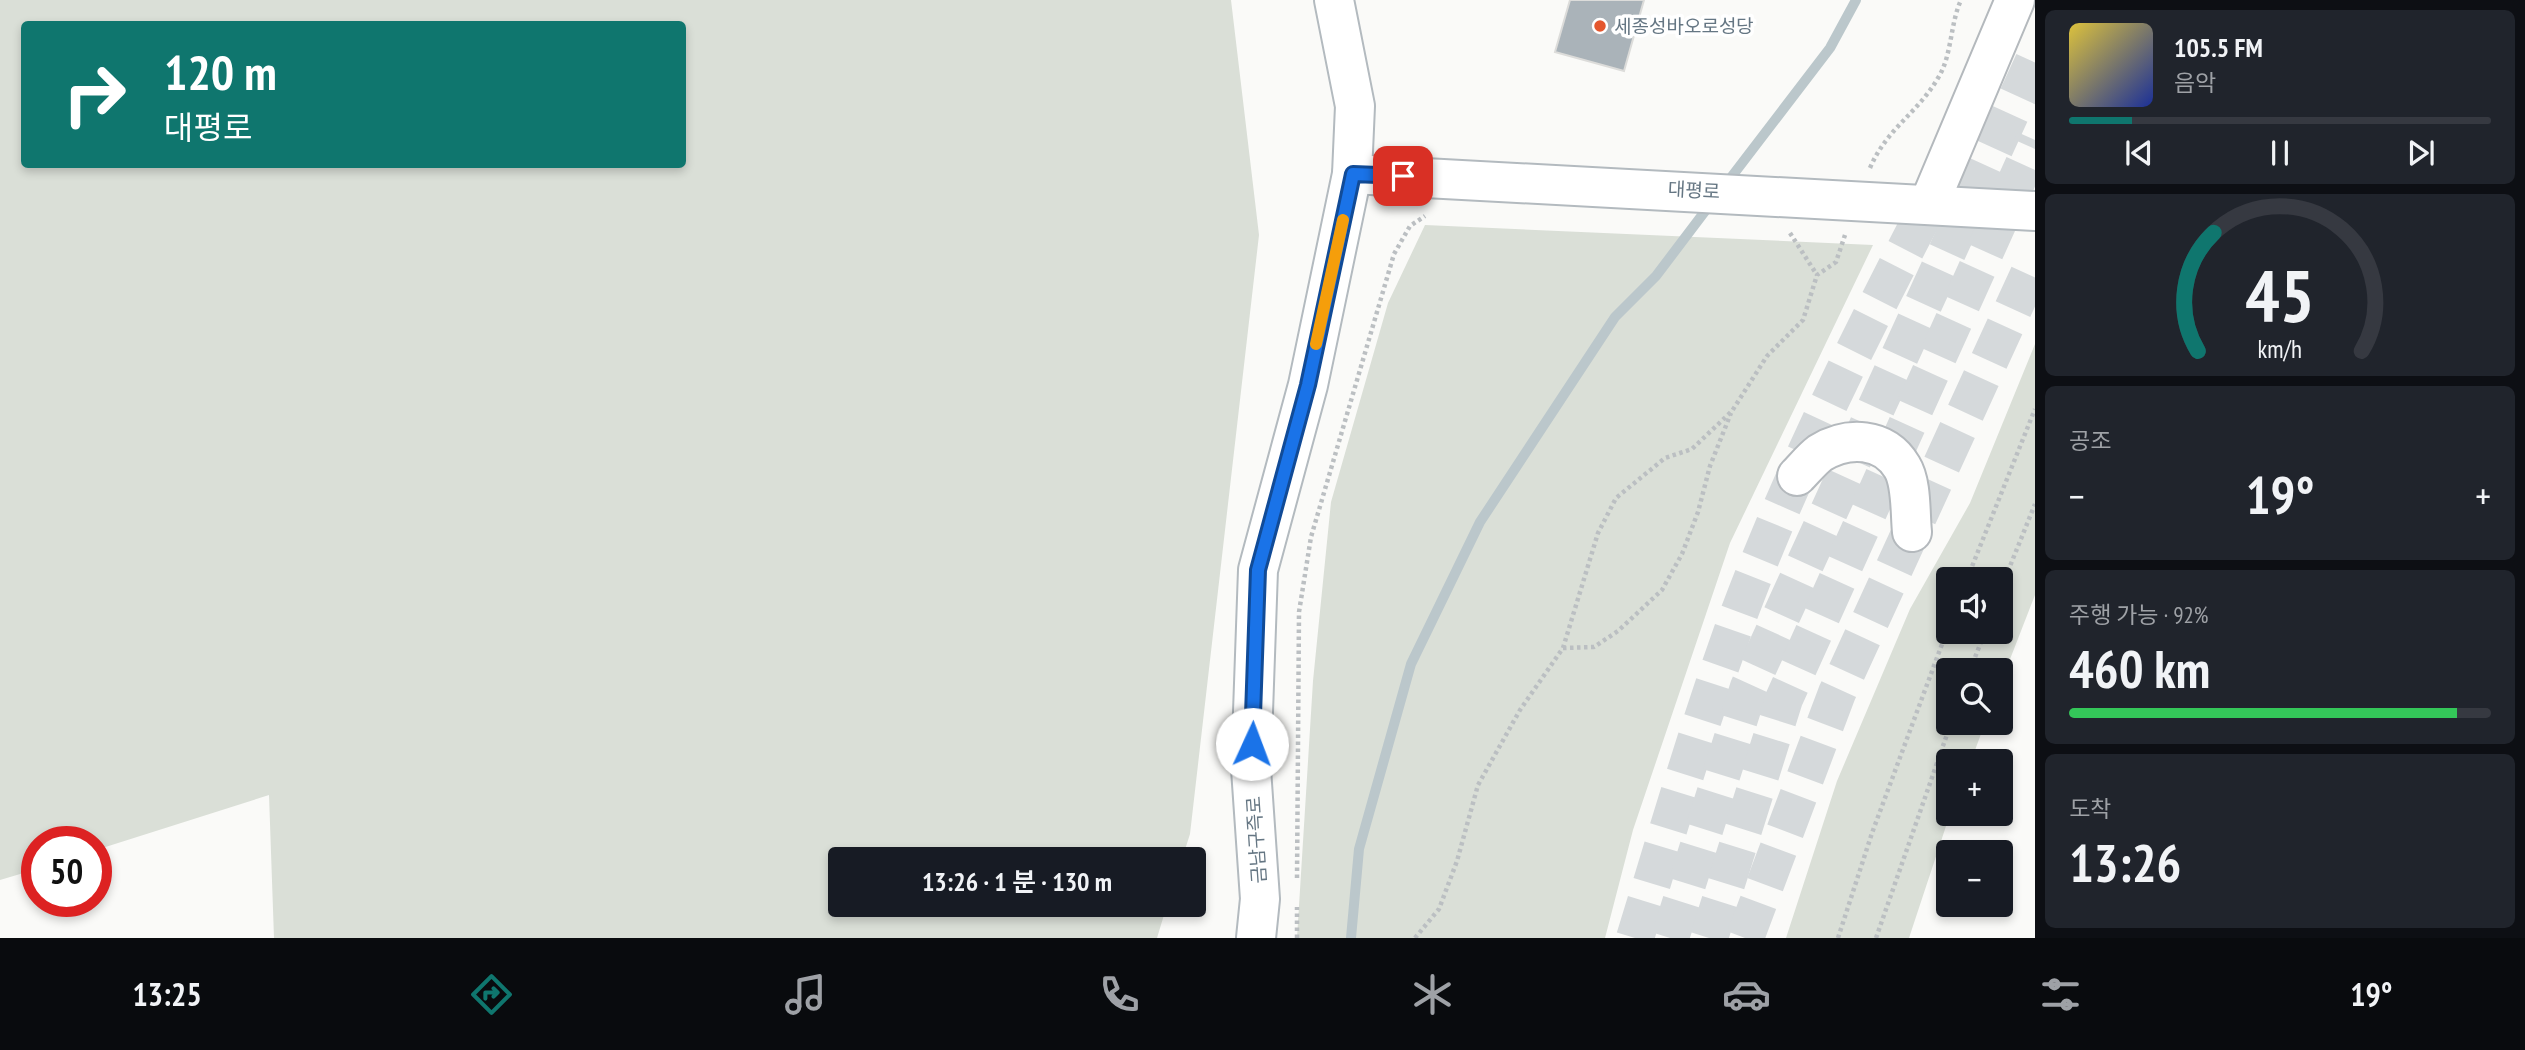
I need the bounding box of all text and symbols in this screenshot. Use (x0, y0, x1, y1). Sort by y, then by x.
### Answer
place label: 세종성바오로성당 (1614, 14, 1754, 38)
marker: 세종성바오로성당 (1592, 18, 1608, 34)
text: 105.5 FM (2174, 31, 2263, 64)
text: 120 m (164, 40, 277, 104)
icon: right (49, 49, 140, 140)
text: 음악 (2174, 68, 2216, 97)
text: 대평로 (164, 106, 252, 148)
icon: previous (2120, 134, 2158, 172)
icon: pause (2261, 134, 2299, 172)
icon: next (2402, 134, 2440, 172)
pin (1373, 146, 1433, 206)
icon: arrive (1384, 157, 1422, 195)
street label: 대평로 (1667, 177, 1721, 203)
text: 45 (2245, 247, 2315, 341)
text: km/h (2258, 333, 2302, 365)
text: 공조 (2069, 426, 2111, 455)
text: 19° (2246, 461, 2314, 528)
text: − (2069, 471, 2085, 520)
text: + (2475, 471, 2491, 520)
map controls (1936, 567, 2013, 917)
button: sound (1936, 567, 2013, 644)
text: 주행 가능 · 92% (2069, 600, 2209, 629)
text: 460 km (2069, 635, 2210, 702)
button: search (1936, 658, 2013, 735)
position arrow (1215, 707, 1289, 781)
button: + (1936, 749, 2013, 826)
text: 도착 (2069, 794, 2111, 823)
street label: 금남구즉로 (1241, 796, 1271, 884)
speed limit sign: 50 (21, 826, 112, 917)
text: 13:26 (2069, 829, 2181, 896)
button: − (1936, 840, 2013, 917)
text: 13:26 · 1 분 · 130 m (922, 865, 1112, 898)
icon: directions (467, 970, 516, 1019)
icon: music (781, 970, 830, 1019)
icon: phone (1095, 970, 1144, 1019)
icon: climate (1408, 970, 1457, 1019)
icon: car (1722, 970, 1771, 1019)
icon: filters (2036, 970, 2085, 1019)
text: 13:25 (132, 973, 202, 1015)
text: 19° (2350, 973, 2393, 1015)

